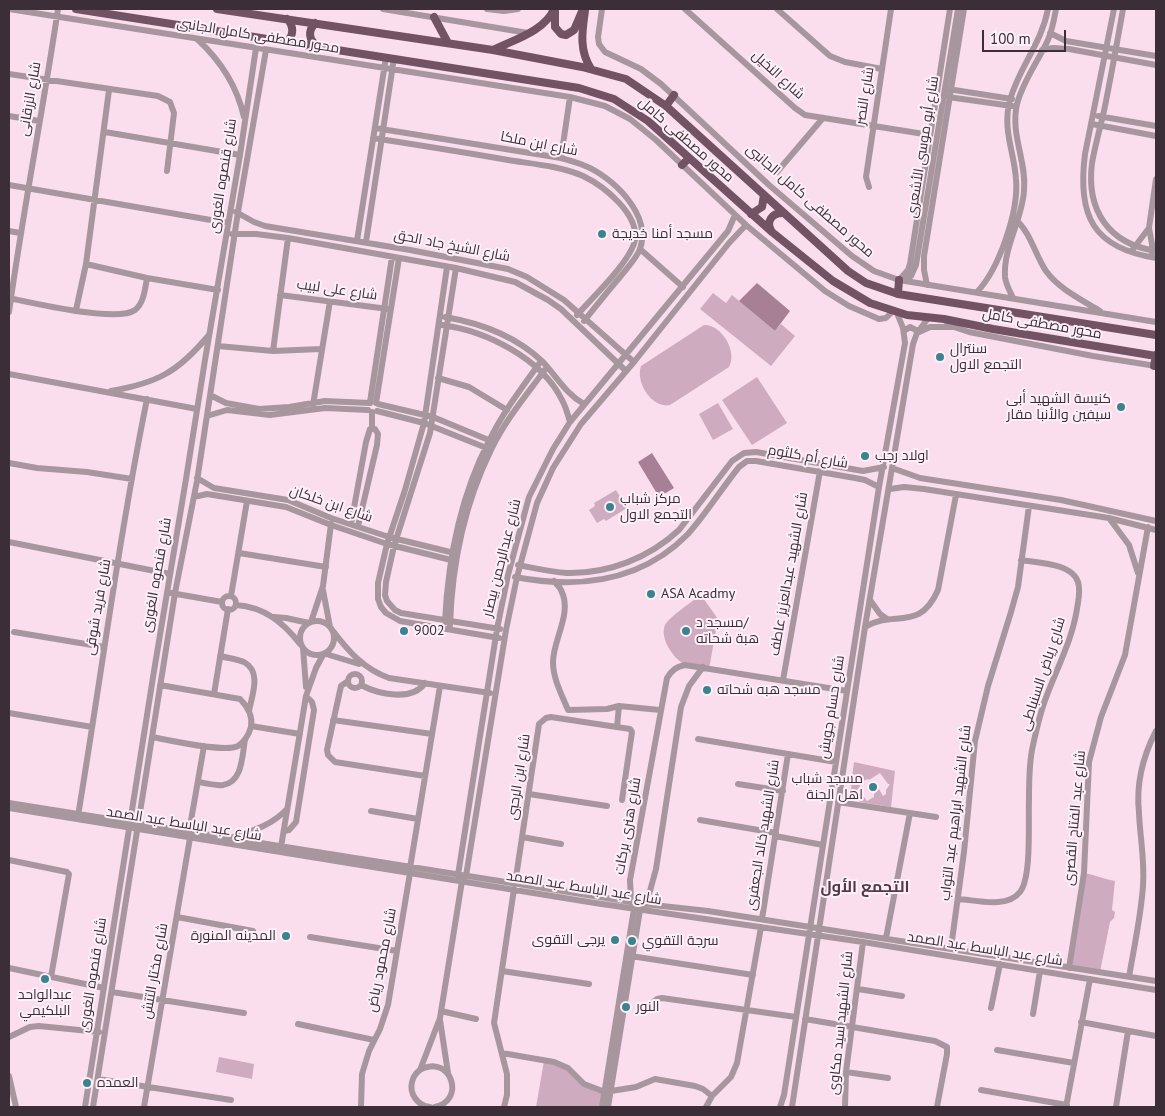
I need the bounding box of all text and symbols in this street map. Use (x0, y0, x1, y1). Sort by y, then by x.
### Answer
street label: محور مصطفى كامل الجانبى (176, 15, 340, 57)
scale bar (985, 20, 1069, 52)
text: 100 m (990, 29, 1031, 48)
street label: شارع النخيل (748, 47, 808, 103)
street label: شارع الزرقانى (15, 61, 45, 137)
street label: شارع النصر (852, 66, 878, 126)
street label: شارع أبو موسى الأشعرى (903, 75, 943, 219)
street label: محور مصطفى كامل (635, 94, 737, 186)
street label: شارع قنصوه الغورى (206, 117, 240, 235)
street label: شارع ابن ملكا (499, 128, 579, 160)
street label: محور مصطفى كامل الجانبى (742, 141, 878, 261)
street label: شارع الشيخ جاد الحق (392, 226, 512, 266)
place label: مسجد أمنا خديجة (612, 226, 713, 242)
marker: مسجد أمنا خديجة (596, 228, 608, 240)
street label: شارع على لبيب (296, 276, 378, 304)
street label: محور مصطفى كامل (981, 305, 1103, 343)
place label: سنترال التجمع الاول (950, 341, 1022, 374)
marker: سنترال التجمع الاول (934, 351, 946, 363)
place label: كنيسة الشهيد أبي سيفين والأنبا مقار (1006, 391, 1111, 424)
marker: كنيسة الشهيد أبي سيفين والأنبا مقار (1115, 401, 1127, 413)
street label: شارع أم كلثوم (767, 442, 849, 472)
place label: اولاد رجب (875, 448, 929, 464)
marker: اولاد رجب (859, 450, 871, 462)
street label: شارع ابن خلكان (287, 482, 375, 526)
place label: مركز شباب التجمع الاول (620, 491, 692, 524)
street label: شارع الشهيد عبدالعزيز عاطف (766, 491, 812, 657)
street label: شارع عبدالرحمن بيصار (479, 497, 525, 619)
marker: مركز شباب التجمع الاول (604, 501, 616, 513)
street label: شارع قنصوه الغورى (139, 516, 175, 634)
street label: شارع فريد شوقى (81, 558, 115, 656)
place label: ASA Acadmy (661, 586, 735, 602)
marker: ASA Acadmy (645, 588, 657, 600)
place label: مسجد د/ هبة شحاته (696, 615, 759, 648)
street label: شارع رياض السنباطى (1017, 615, 1069, 733)
place label: 9002 (414, 623, 445, 639)
marker: 9002 (398, 625, 410, 637)
marker: مسجد د/ هبة شحاته (680, 625, 692, 637)
street label: شارع حسام جويش (816, 654, 848, 760)
place label: مسجد هبه شحاته (717, 682, 821, 698)
marker: مسجد هبه شحاته (701, 684, 713, 696)
street label: شارع الشهيد ابراهيم عبد التواب (937, 724, 975, 902)
street label: شارع ابن الرحبى (504, 733, 534, 821)
street label: شارع عبد الفتاح القصرى (1061, 750, 1089, 886)
street label: شارع الشهيد خالد الجعفرى (743, 758, 783, 912)
place label: مسجد شباب اهل الجنة (791, 771, 863, 804)
street label: شارع هنرى بركات (611, 776, 645, 876)
marker: مسجد شباب اهل الجنة (867, 781, 879, 793)
street label: شارع عبد الباسط عبد الصمد (105, 803, 263, 845)
street label: شارع عبد الباسط عبد الصمد (505, 867, 663, 909)
district label: التجمع الأول (820, 877, 910, 897)
street label: شارع محمود رياض (364, 907, 400, 1013)
street label: شارع قنصوه الغورى (76, 916, 110, 1034)
street label: شارع مختار التتش (138, 922, 172, 1020)
place label: المدينه المنورة (191, 928, 276, 944)
street label: شارع عبد الباسط عبد الصمد (906, 928, 1064, 970)
marker: المدينه المنورة (280, 930, 292, 942)
place label: يرجى التقوى (532, 932, 605, 948)
place label: سرجة التقوي (642, 933, 718, 949)
marker: يرجى التقوى (609, 934, 621, 946)
marker: سرجة التقوي (626, 935, 638, 947)
street label: شارع الشهيد سيد مكاوى (825, 950, 857, 1096)
marker: عبدالواحد البلكيمي (39, 973, 51, 985)
place label: عبدالواحد البلكيمي (18, 987, 72, 1020)
place label: النور (636, 999, 660, 1015)
marker: النور (620, 1001, 632, 1013)
place label: العمده (97, 1075, 139, 1091)
marker: العمده (81, 1077, 93, 1089)

